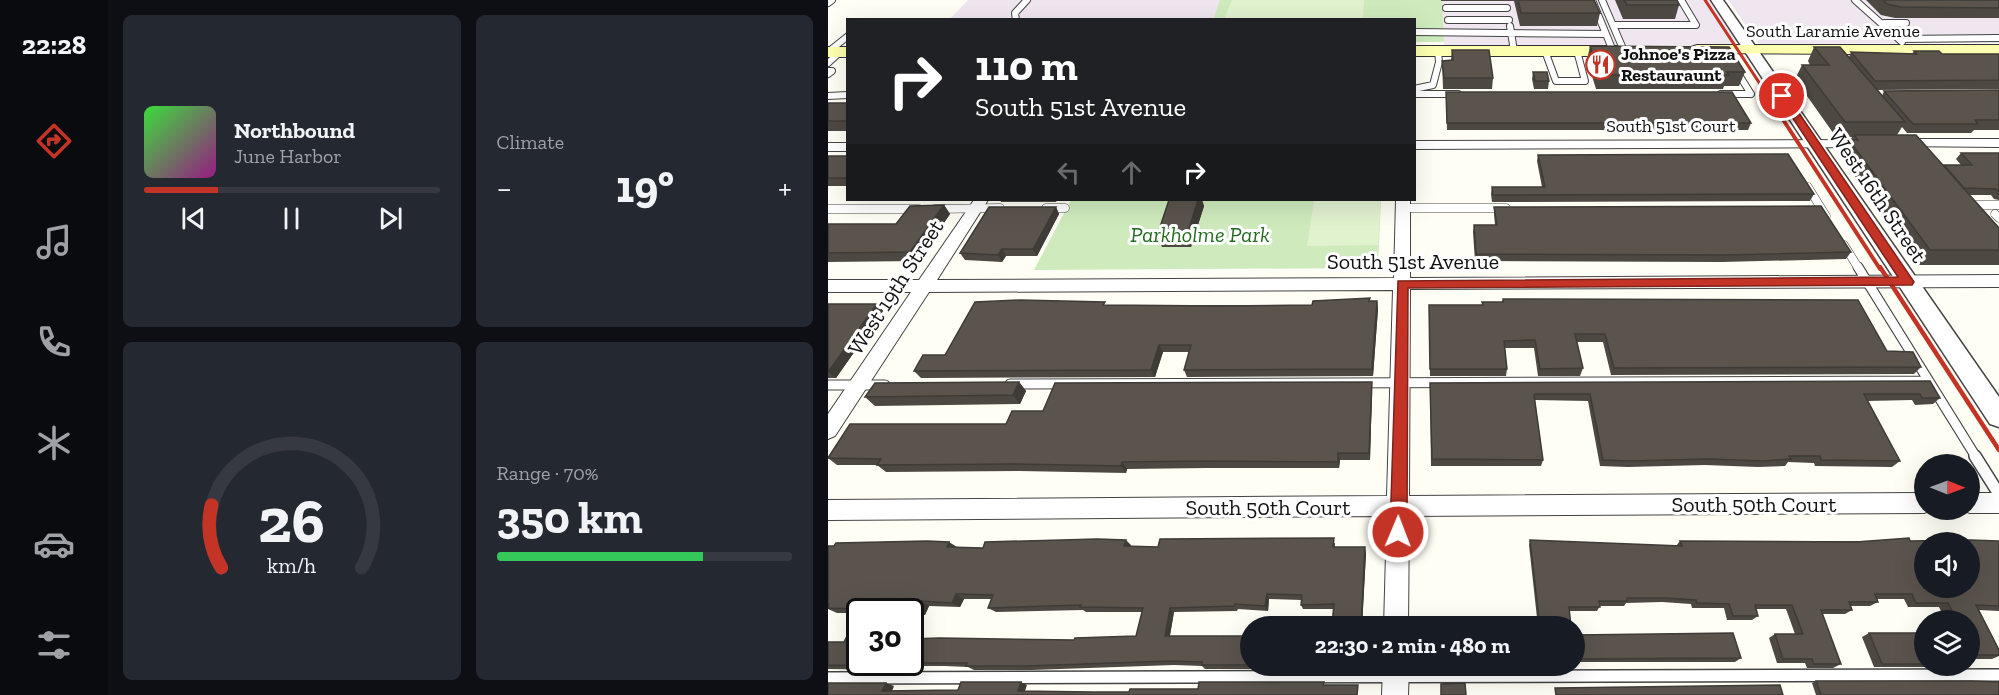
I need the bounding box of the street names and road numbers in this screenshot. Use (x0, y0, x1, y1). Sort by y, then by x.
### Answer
street label: South Laramie Avenue (1746, 20, 1920, 42)
street label: South 51st Court (1606, 115, 1736, 137)
street label: West 16th Street (1823, 123, 1933, 268)
street label: West 19th Street (842, 214, 950, 360)
street label: South 51st Avenue (1327, 248, 1499, 275)
street label: South 50th Court (1671, 491, 1837, 518)
street label: South 50th Court (1185, 494, 1351, 521)

